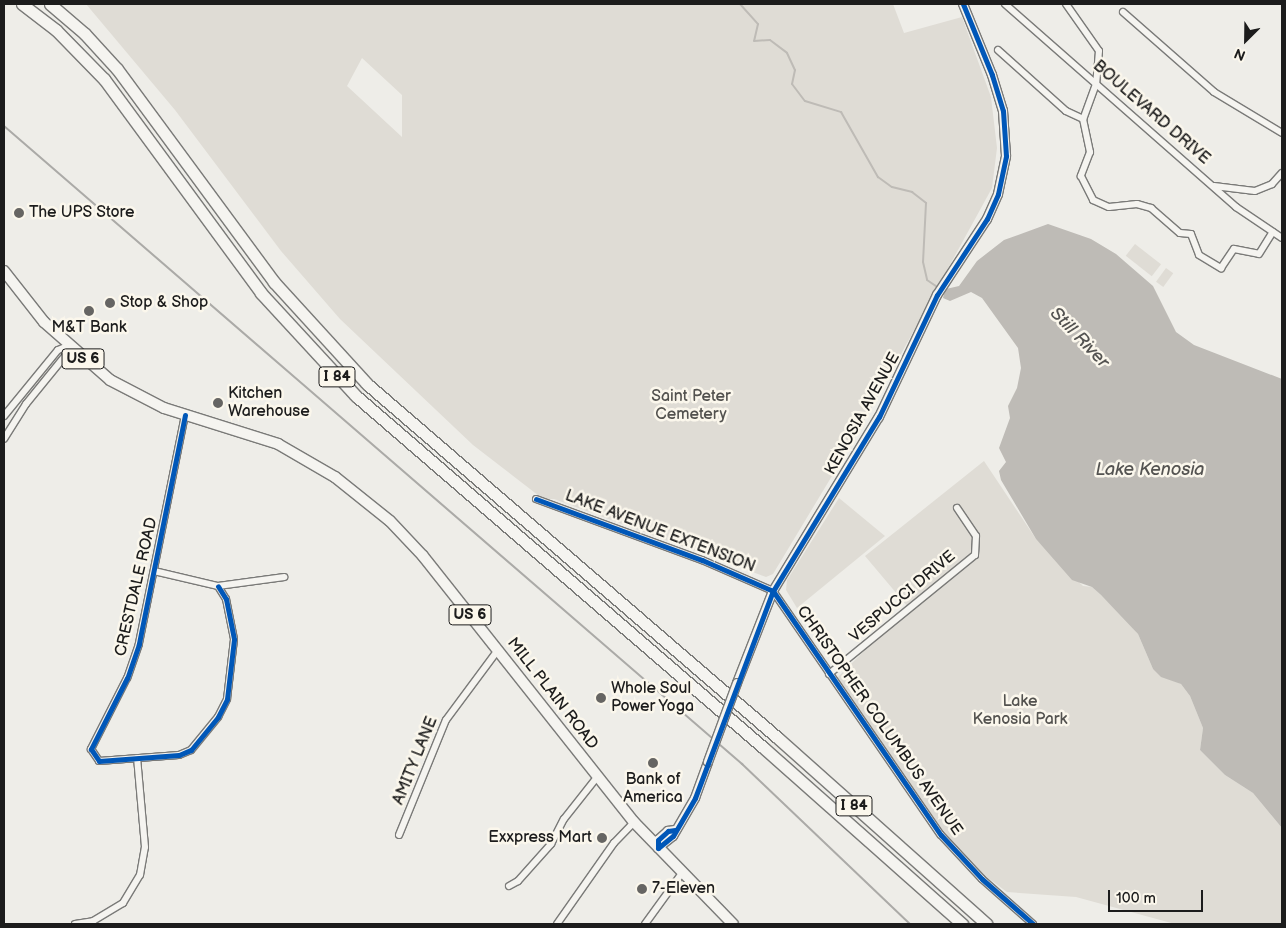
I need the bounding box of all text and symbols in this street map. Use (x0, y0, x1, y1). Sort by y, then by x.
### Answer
north arrow (1221, 15, 1271, 65)
text: N (1232, 44, 1248, 64)
street label: BOULEVARD DRIVE (1089, 57, 1213, 169)
place label: The UPS Store (29, 203, 135, 223)
marker: The UPS Store (13, 207, 25, 219)
place label: Stop & Shop (120, 293, 209, 313)
marker: Stop & Shop (104, 297, 116, 309)
water label: Still River (1045, 303, 1113, 373)
marker: M&T Bank (83, 305, 95, 317)
place label: M&T Bank (51, 318, 127, 338)
road number: US 6 (61, 346, 106, 372)
street label: KENOSIA AVENUE (821, 349, 905, 479)
road number: I 84 (318, 364, 356, 390)
place label: Kitchen Warehouse (228, 384, 310, 422)
park label: Saint Peter Cemetery (651, 387, 731, 425)
marker: Kitchen Warehouse (212, 397, 224, 409)
water label: Lake Kenosia (1095, 459, 1205, 481)
street label: LAKE AVENUE EXTENSION (562, 487, 758, 577)
street label: CRESTDALE ROAD (112, 516, 162, 658)
street label: VESPUCCI DRIVE (846, 547, 960, 647)
road number: US 6 (448, 602, 492, 628)
street label: CHRISTOPHER COLUMBUS AVENUE (792, 603, 966, 839)
street label: MILL PLAIN ROAD (502, 634, 602, 754)
place label: Whole Soul Power Yoga (611, 679, 695, 717)
marker: Whole Soul Power Yoga (595, 692, 607, 704)
park label: Lake Kenosia Park (973, 692, 1067, 730)
street label: AMITY LANE (390, 714, 442, 808)
marker: Bank of America (647, 757, 659, 769)
place label: Bank of America (623, 770, 683, 808)
road number: I 84 (835, 794, 873, 818)
place label: Exxpress Mart (488, 828, 592, 848)
marker: Exxpress Mart (596, 832, 608, 844)
place label: 7-Eleven (652, 879, 715, 899)
scale bar (1111, 880, 1206, 912)
marker: 7-Eleven (636, 883, 648, 895)
text: 100 m (1116, 889, 1156, 908)

